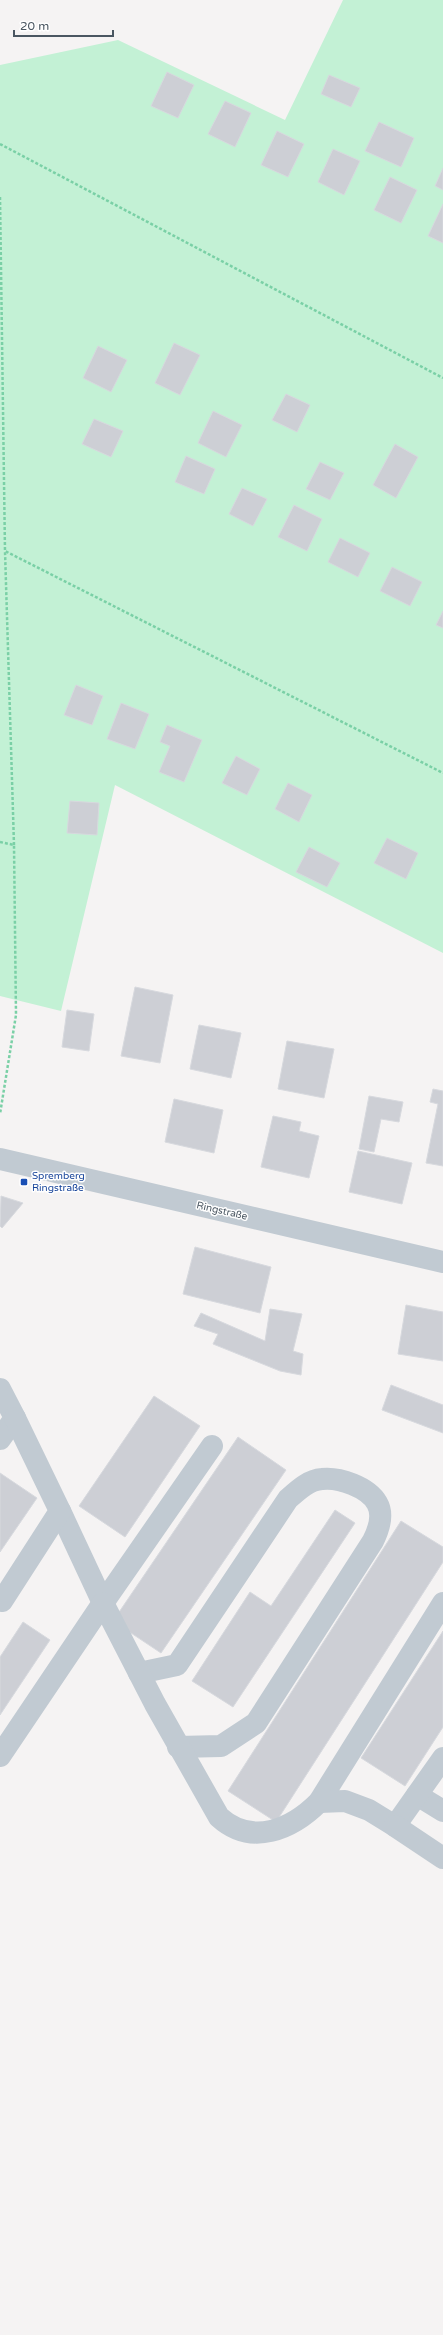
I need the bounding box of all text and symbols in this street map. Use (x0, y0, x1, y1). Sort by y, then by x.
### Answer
scale bar (14, 12, 113, 38)
text: 20 m (20, 19, 49, 33)
place label: Spremberg Ringstraße (32, 1170, 85, 1194)
marker: Spremberg Ringstraße (19, 1177, 29, 1187)
street label: Ringstraße (195, 1199, 249, 1223)

